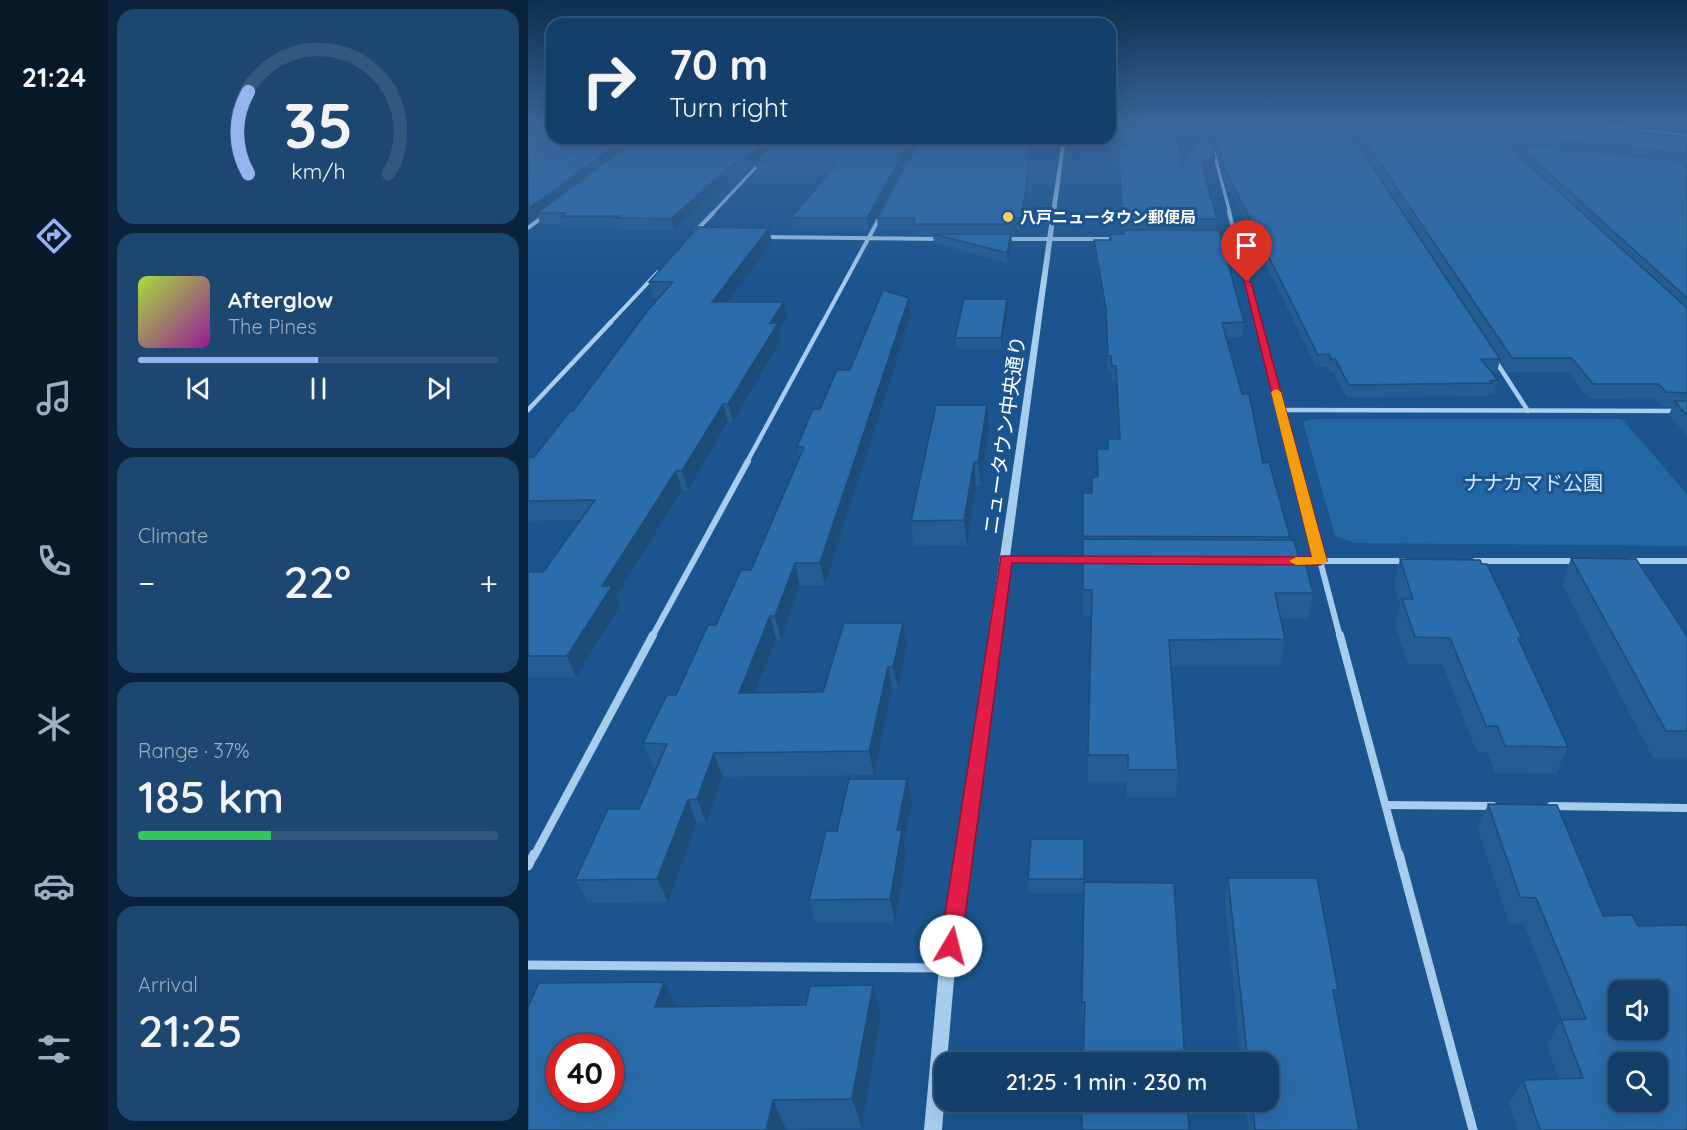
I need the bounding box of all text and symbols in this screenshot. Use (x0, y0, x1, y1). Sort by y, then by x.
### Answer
text: 70 m (669, 38, 768, 91)
icon: right (570, 42, 648, 120)
text: 21:24 (22, 60, 86, 94)
text: 35 (283, 86, 353, 164)
text: Turn right (669, 90, 788, 124)
text: km/h (291, 158, 345, 184)
place label: 八戸ニュータウン郵便局 (1020, 207, 1196, 227)
marker: 八戸ニュータウン郵便局 (1001, 210, 1015, 224)
icon: directions (33, 215, 75, 257)
pin (1221, 220, 1272, 282)
icon: arrive (1230, 229, 1263, 262)
text: Afterglow (228, 286, 333, 314)
text: The Pines (228, 314, 317, 339)
street label: ニュータウン中央通り (978, 334, 1030, 536)
icon: previous (182, 372, 215, 405)
icon: pause (302, 372, 335, 405)
icon: next (422, 372, 455, 405)
icon: music (33, 377, 75, 419)
park label: ナナカマド公園 (1463, 470, 1603, 495)
text: Climate (138, 523, 208, 548)
icon: phone (33, 540, 75, 582)
text: 22° (284, 553, 351, 609)
text: − (138, 562, 155, 603)
text: + (479, 562, 498, 603)
icon: climate (33, 703, 75, 745)
text: Range · 37% (138, 738, 250, 763)
text: 185 km (138, 768, 284, 824)
icon: car (33, 865, 75, 907)
position arrow (919, 914, 983, 978)
text: Arrival (138, 972, 198, 997)
map controls (1608, 980, 1668, 1112)
button: sound (1608, 980, 1668, 1040)
text: 21:25 (138, 1002, 242, 1058)
icon: filters (33, 1028, 75, 1070)
speed limit sign: 40 (546, 1034, 624, 1112)
button: search (1608, 1052, 1668, 1112)
text: 21:25 · 1 min · 230 m (1006, 1068, 1207, 1096)

